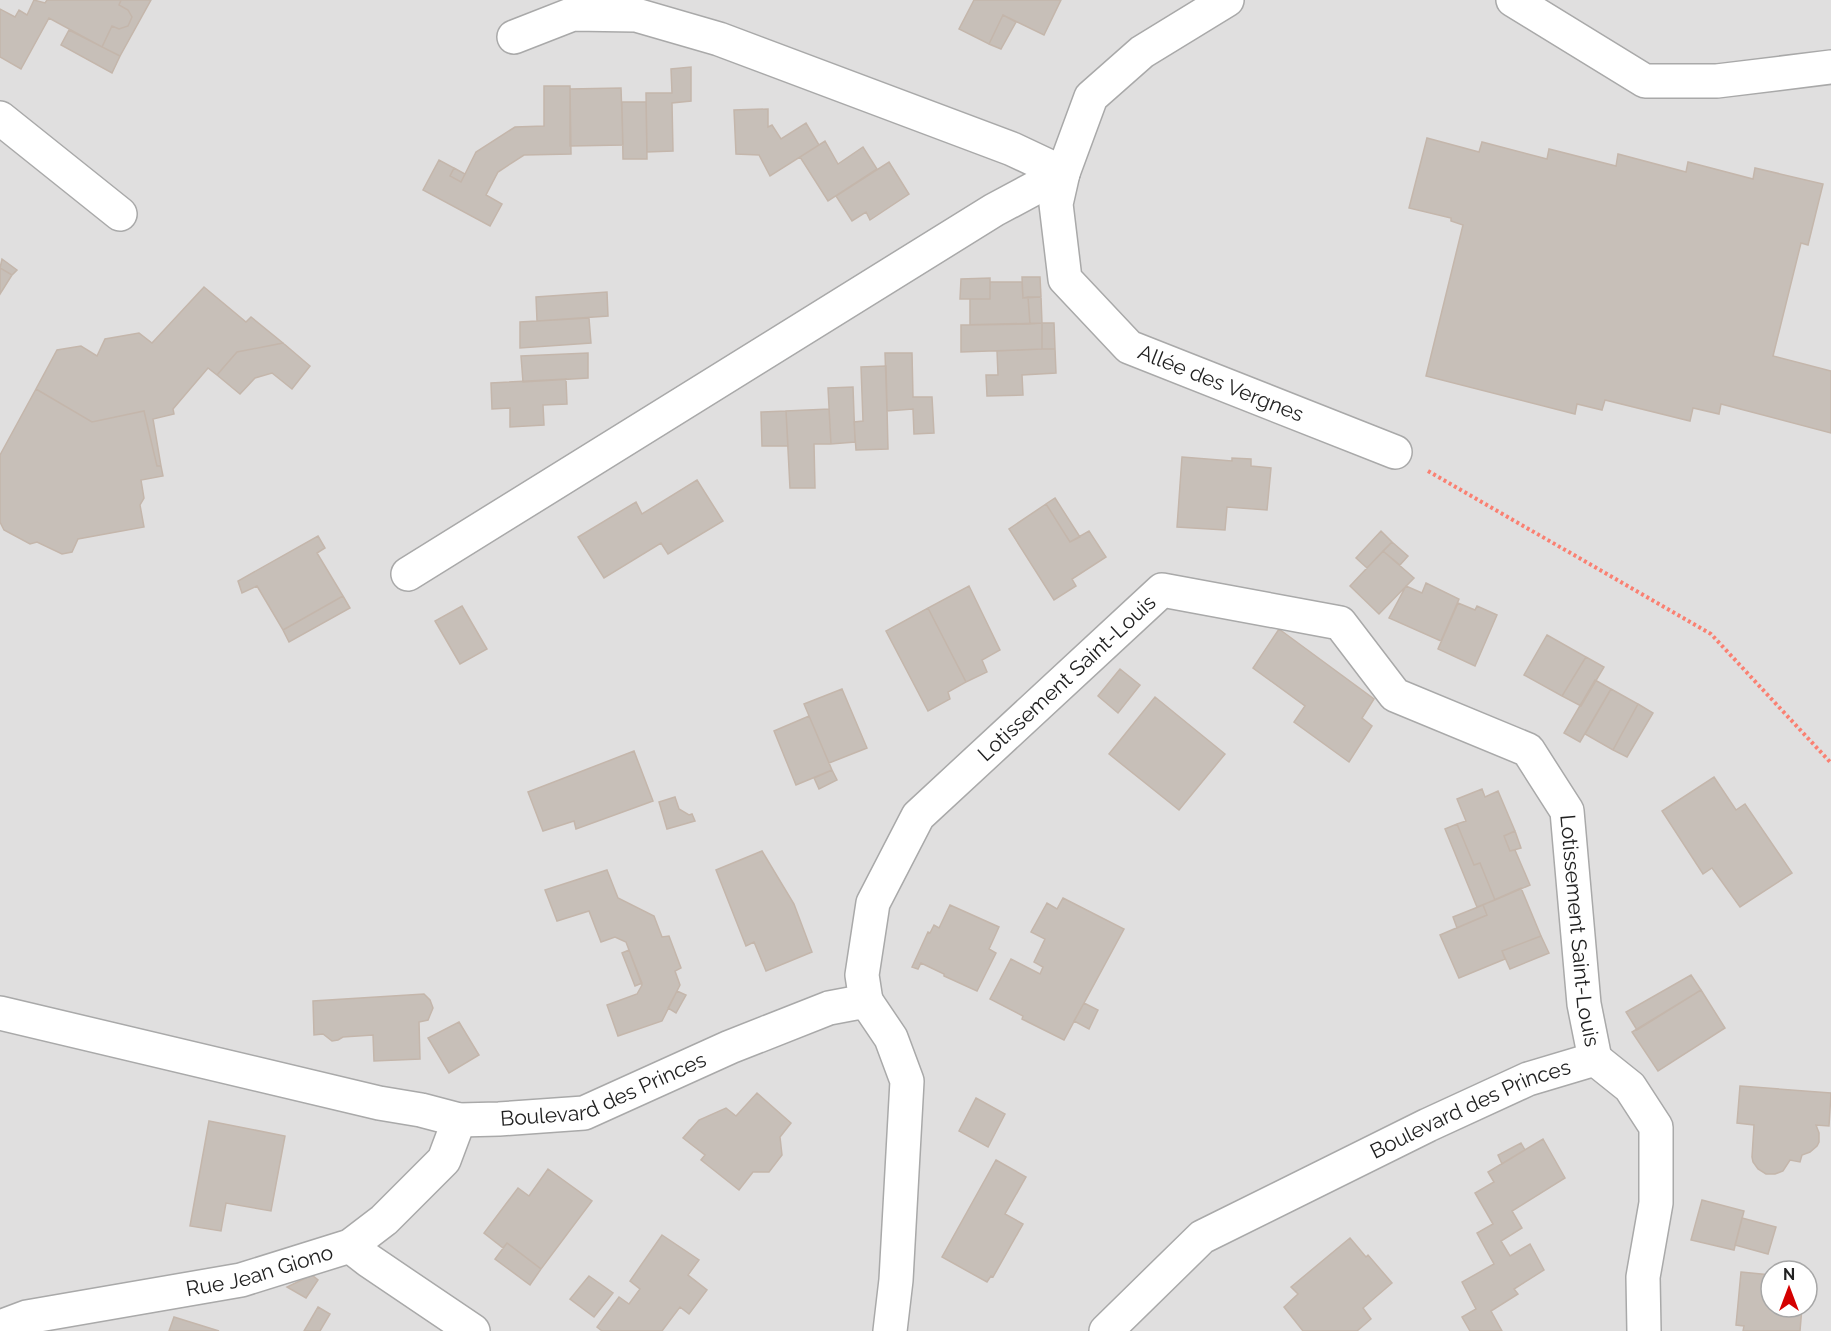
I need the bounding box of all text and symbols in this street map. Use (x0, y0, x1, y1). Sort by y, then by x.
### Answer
street label: Allée des Vergnes (1135, 339, 1307, 427)
street label: Lotissement Saint-Louis (972, 589, 1161, 766)
street label: Lotissement Saint-Louis (1555, 814, 1605, 1049)
street label: Boulevard des Princes (499, 1046, 710, 1131)
street label: Boulevard des Princes (1366, 1054, 1573, 1164)
street label: Rue Jean Giono (184, 1239, 336, 1301)
north arrow (1759, 1259, 1819, 1319)
text: N (1783, 1265, 1795, 1284)

